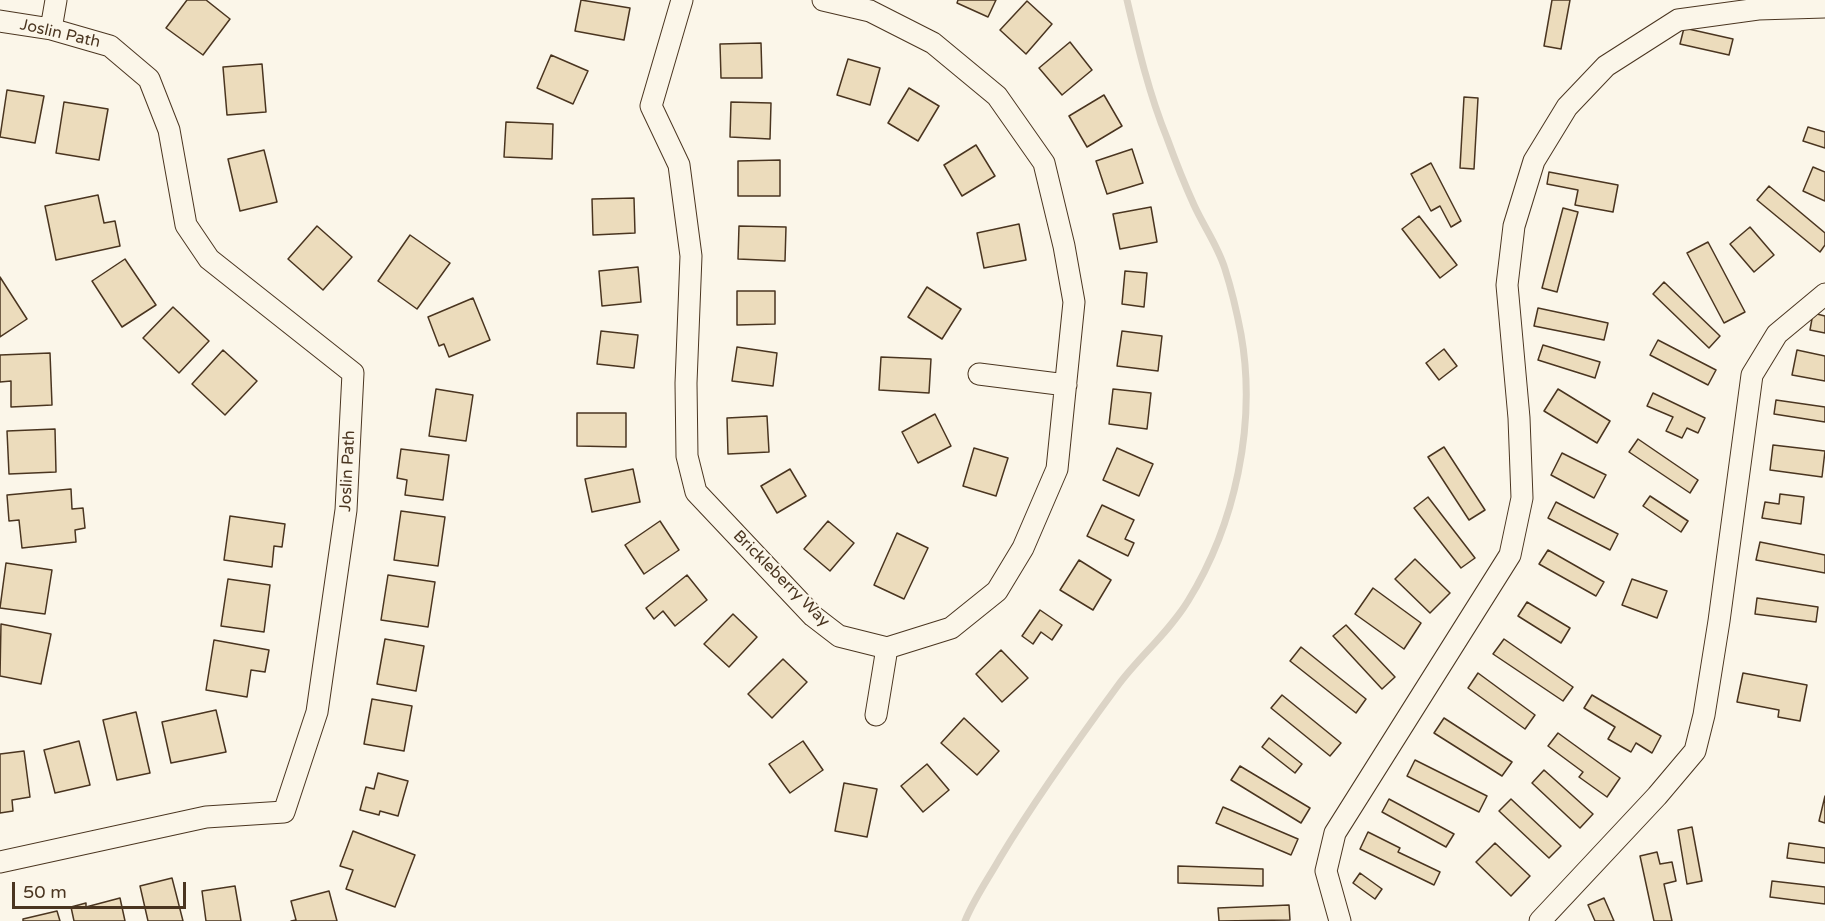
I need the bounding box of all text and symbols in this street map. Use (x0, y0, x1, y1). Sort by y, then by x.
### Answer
street label: Joslin Path (18, 15, 102, 53)
street label: Joslin Path (336, 430, 360, 512)
street label: Brickleberry Way (729, 527, 833, 631)
scale bar (15, 870, 189, 908)
text: 50 m (23, 881, 67, 903)

